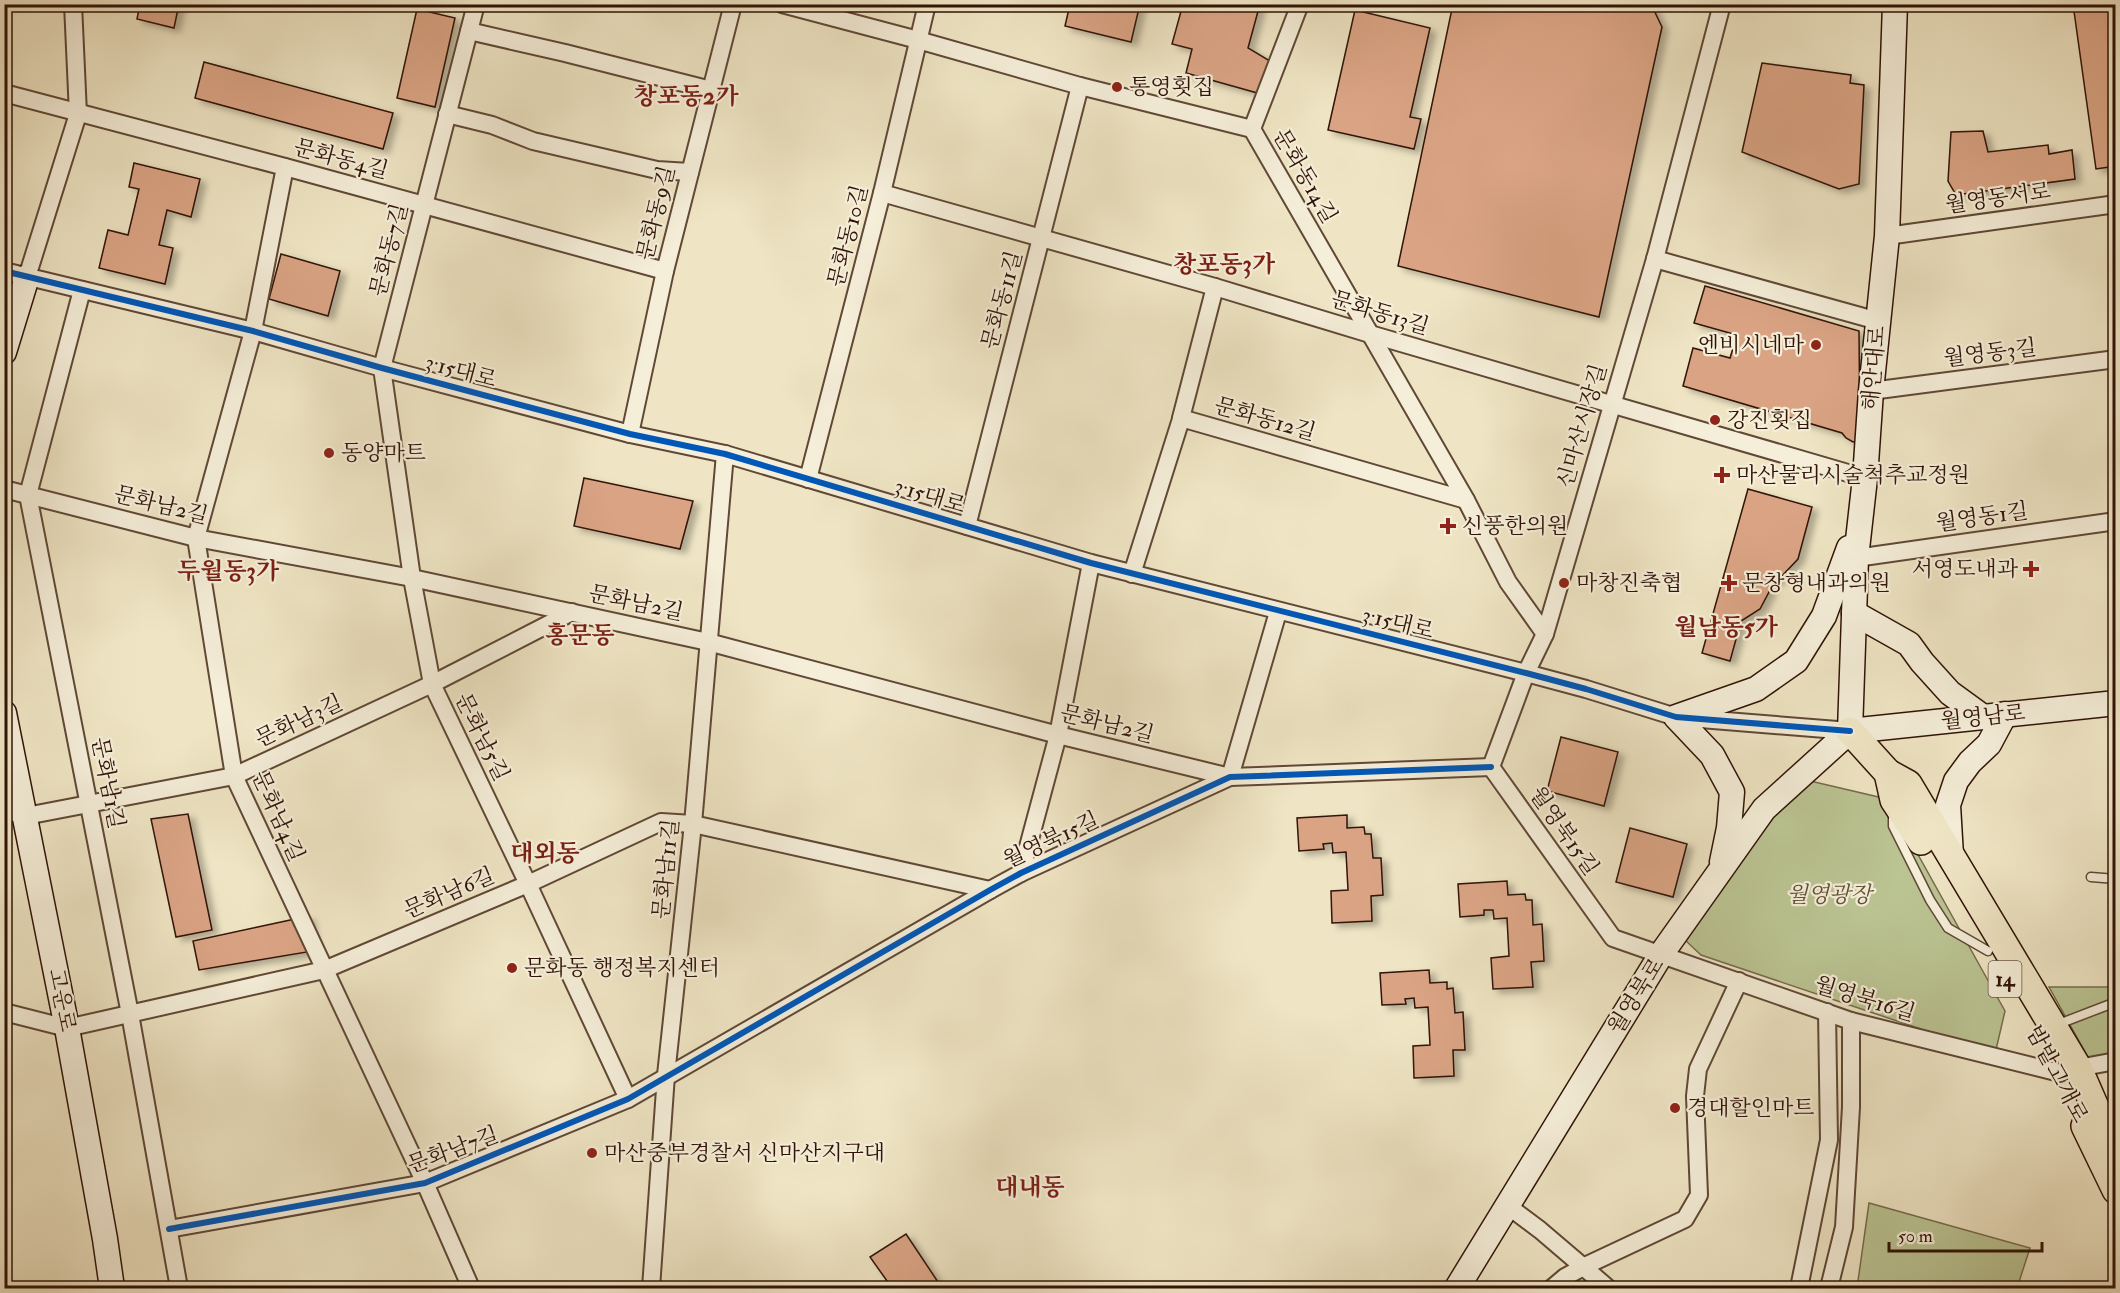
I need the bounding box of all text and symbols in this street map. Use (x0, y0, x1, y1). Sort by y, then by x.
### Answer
place label: 통영횟집 (1129, 73, 1214, 101)
marker: 통영횟집 (1110, 80, 1124, 94)
district label: 창포동2가 (634, 81, 739, 112)
street label: 문화동14길 (1267, 124, 1343, 228)
street label: 문화동4길 (291, 133, 391, 185)
street label: 문화동9길 (631, 163, 681, 263)
street label: 월영동서로 (1943, 177, 2053, 219)
street label: 문화동10길 (822, 182, 874, 290)
street label: 문화동7길 (364, 200, 414, 300)
street label: 문화동11길 (975, 248, 1029, 352)
district label: 창포동3가 (1173, 249, 1276, 280)
street label: 문화동13길 (1327, 285, 1433, 341)
street label: 해안대로 (1856, 324, 1892, 412)
place label: 엔비시네마 (1698, 331, 1805, 359)
street label: 월영동3길 (1942, 333, 2038, 373)
marker: 엔비시네마 (1809, 338, 1823, 352)
street label: 3·15대로 (422, 348, 500, 394)
street label: 신마산시장길 (1551, 361, 1613, 491)
street label: 문화동12길 (1211, 391, 1319, 447)
place label: 강진횟집 (1727, 406, 1812, 434)
marker: 강진횟집 (1708, 413, 1722, 427)
place label: 동양마트 (341, 439, 426, 467)
marker: 동양마트 (322, 446, 336, 460)
place label: 마산물리시술척추교정원 (1736, 461, 1970, 489)
marker: 마산물리시술척추교정원 (1713, 466, 1731, 484)
street label: 3·15대로 (891, 472, 969, 520)
street label: 문화남2길 (111, 480, 211, 530)
street label: 월영동1길 (1934, 497, 2030, 537)
place label: 신풍한의원 (1462, 512, 1568, 540)
marker: 신풍한의원 (1439, 517, 1457, 535)
place label: 서영도내과 (1912, 555, 2019, 583)
district label: 두월동3가 (177, 556, 280, 587)
marker: 서영도내과 (2022, 560, 2040, 578)
place label: 마창진축협 (1576, 569, 1682, 597)
place label: 문창형내과의원 (1742, 569, 1891, 597)
marker: 문창형내과의원 (1720, 574, 1738, 592)
marker: 마창진축협 (1557, 576, 1571, 590)
street label: 문화남2길 (586, 579, 686, 627)
street label: 3·15대로 (1359, 601, 1437, 645)
district label: 월남동5가 (1674, 612, 1778, 643)
district label: 홍문동 (545, 620, 615, 651)
street label: 문화남5길 (449, 688, 515, 786)
street label: 문화남3길 (251, 689, 347, 753)
street label: 문화남2길 (1057, 699, 1157, 749)
street label: 월영남로 (1939, 699, 2027, 735)
street label: 문화남1길 (85, 735, 131, 831)
street label: 문화남4길 (246, 766, 310, 866)
street label: 월영북15길 (1523, 781, 1605, 881)
street label: 월영북15길 (999, 806, 1103, 874)
street label: 문화남11길 (647, 817, 685, 921)
district label: 대외동 (510, 838, 580, 869)
street label: 문화남6길 (399, 861, 499, 925)
park label: 월영광장 (1786, 881, 1875, 909)
street label: 월영북로 (1602, 953, 1670, 1039)
place label: 문화동 행정복지센터 (524, 954, 720, 982)
marker: 문화동 행정복지센터 (505, 961, 519, 975)
road number: 14 (1988, 961, 2022, 997)
street label: 고운로 (42, 966, 82, 1034)
street label: 월영북16길 (1811, 970, 1919, 1028)
street label: 밤밭고개로 (2020, 1021, 2094, 1127)
place label: 경대할인마트 (1687, 1094, 1815, 1122)
marker: 경대할인마트 (1668, 1101, 1682, 1115)
street label: 문화남7길 (404, 1121, 502, 1179)
place label: 마산중부경찰서 신마산지구대 (604, 1139, 885, 1167)
marker: 마산중부경찰서 신마산지구대 (585, 1146, 599, 1160)
district label: 대내동 (995, 1172, 1065, 1203)
scale bar (1889, 1215, 2042, 1253)
text: 50 m (1898, 1225, 1933, 1248)

